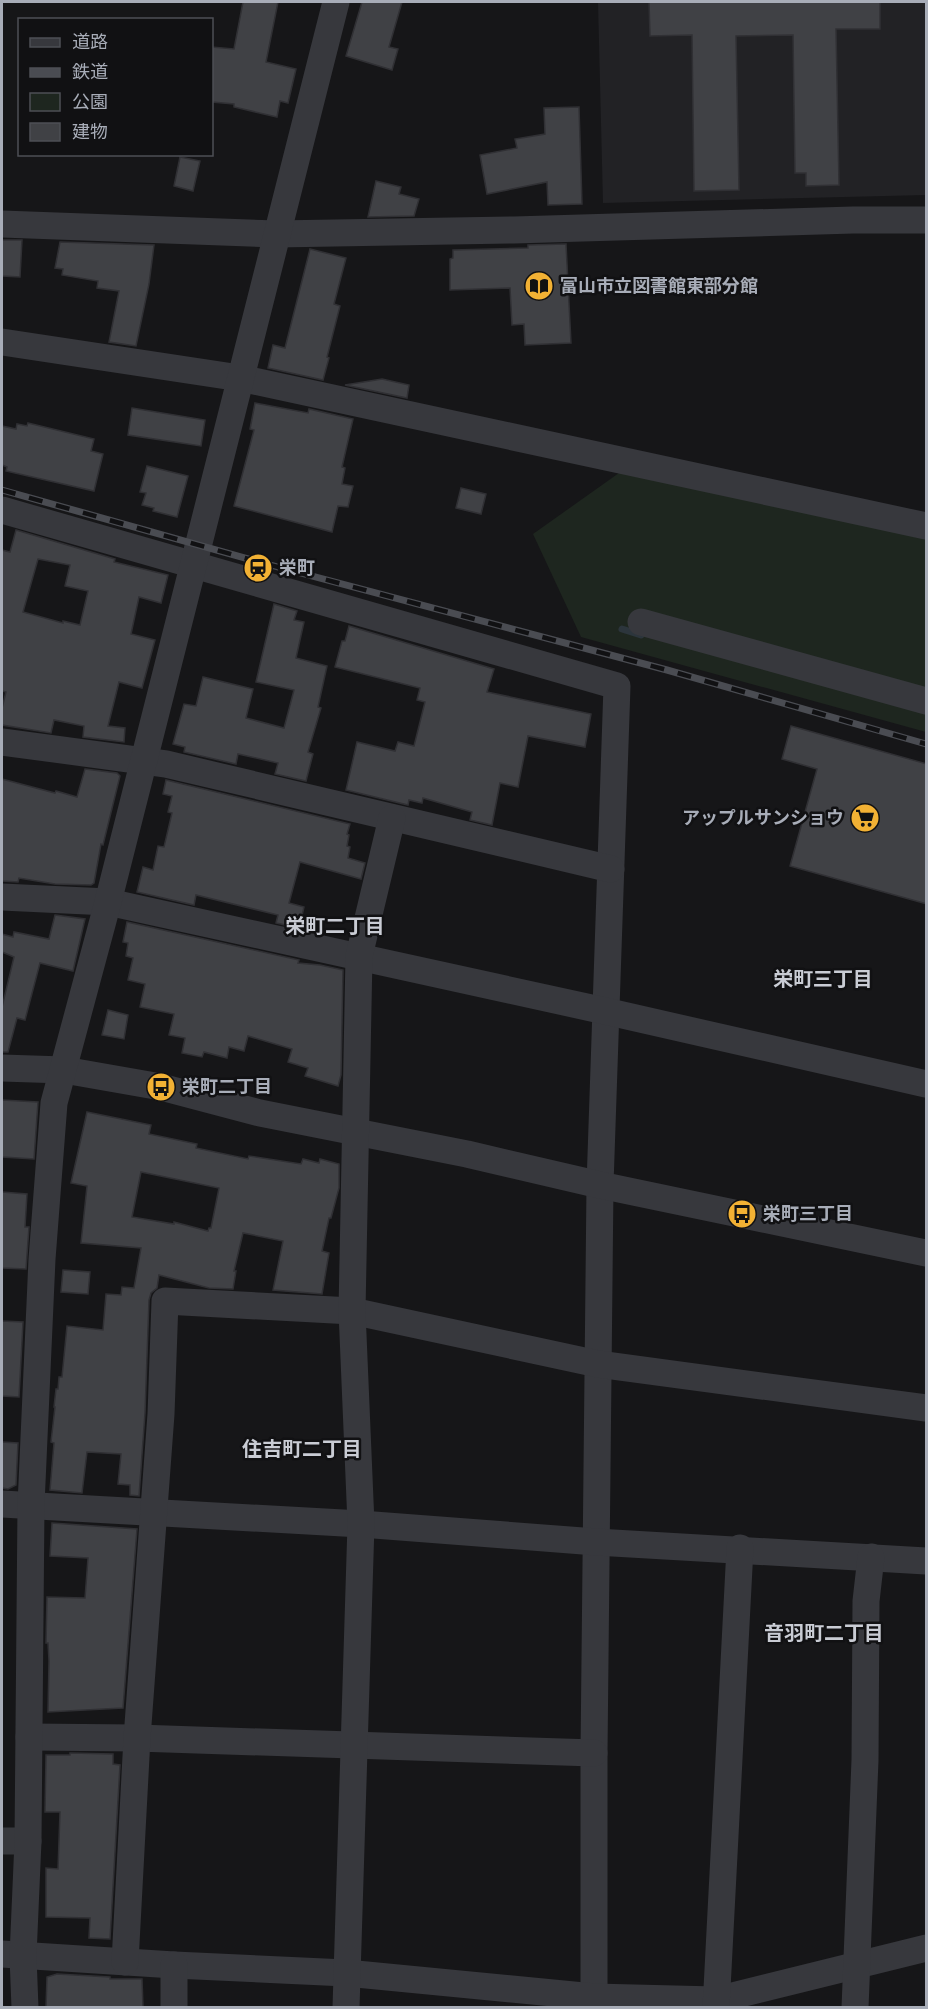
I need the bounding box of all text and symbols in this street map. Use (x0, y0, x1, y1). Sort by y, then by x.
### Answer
legend (18, 18, 213, 156)
text: 道路 (72, 30, 108, 55)
text: 鉄道 (72, 60, 108, 85)
text: 公園 (72, 90, 108, 115)
text: 建物 (72, 120, 108, 145)
library icon: 富山市立図書館東部分館 (523, 270, 555, 302)
place label: 富山市立図書館東部分館 (560, 274, 758, 299)
station icon: 栄町 (242, 552, 274, 584)
place label: 栄町 (279, 556, 315, 581)
supermarket icon: アップルサンショウ (849, 802, 881, 834)
place label: アップルサンショウ (682, 806, 844, 831)
district label: 栄町二丁目 (285, 913, 385, 941)
district label: 栄町三丁目 (773, 966, 873, 994)
bus stop icon: 栄町二丁目 (145, 1071, 177, 1103)
place label: 栄町二丁目 (182, 1075, 272, 1100)
bus stop icon: 栄町三丁目 (726, 1198, 758, 1230)
place label: 栄町三丁目 (763, 1202, 853, 1227)
district label: 住吉町二丁目 (242, 1436, 362, 1464)
district label: 音羽町二丁目 (764, 1620, 884, 1648)

